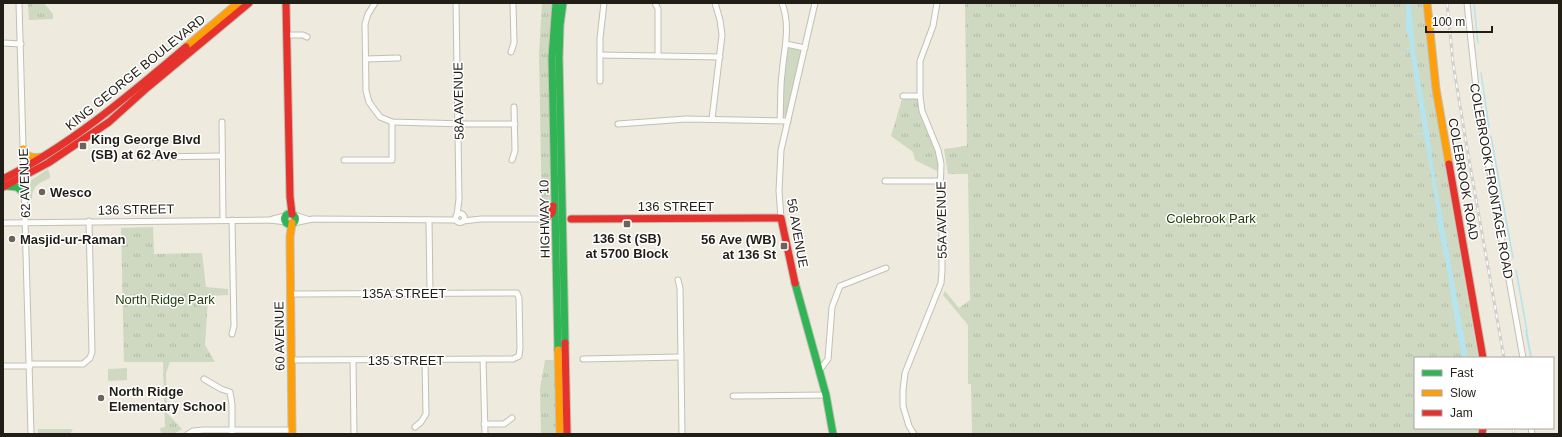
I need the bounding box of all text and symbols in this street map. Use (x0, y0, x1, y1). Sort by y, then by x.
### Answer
scale bar (1426, 8, 1492, 34)
street label: KING GEORGE BOULEVARD (62, 11, 208, 133)
text: 100 m (1432, 15, 1465, 29)
street label: 58A AVENUE (450, 62, 467, 140)
street label: COLEBROOK FRONTAGE ROAD (1467, 82, 1516, 280)
street label: COLEBROOK ROAD (1445, 117, 1482, 241)
place label: King George Blvd (SB) at 62 Ave (91, 132, 201, 162)
marker: King George Blvd (SB) at 62 Ave (78, 141, 88, 151)
street label: 62 AVENUE (16, 147, 33, 218)
street label: HIGHWAY 10 (536, 180, 553, 258)
street label: 55A AVENUE (933, 181, 950, 259)
place label: Wesco (50, 185, 92, 200)
marker: Wesco (37, 187, 47, 197)
street label: 56 AVENUE (784, 197, 811, 269)
street label: 136 STREET (638, 199, 714, 214)
street label: 136 STREET (98, 201, 174, 218)
park label: Colebrook Park (1166, 211, 1256, 226)
marker: 136 St (SB) at 5700 Block (622, 219, 632, 229)
place label: 136 St (SB) at 5700 Block (585, 231, 669, 261)
place label: Masjid-ur-Raman (20, 232, 126, 247)
place label: 56 Ave (WB) at 136 St (701, 232, 777, 262)
marker: Masjid-ur-Raman (7, 234, 17, 244)
marker: 56 Ave (WB) at 136 St (779, 241, 789, 251)
street label: 135A STREET (362, 286, 446, 301)
park label: North Ridge Park (115, 292, 215, 307)
street label: 60 AVENUE (271, 301, 288, 371)
street label: 135 STREET (368, 353, 444, 368)
legend (1414, 357, 1554, 429)
text: Fast (1450, 366, 1474, 380)
place label: North Ridge Elementary School (109, 384, 226, 414)
text: Slow (1450, 386, 1476, 400)
marker: North Ridge Elementary School (96, 393, 106, 403)
text: Jam (1450, 406, 1473, 420)

